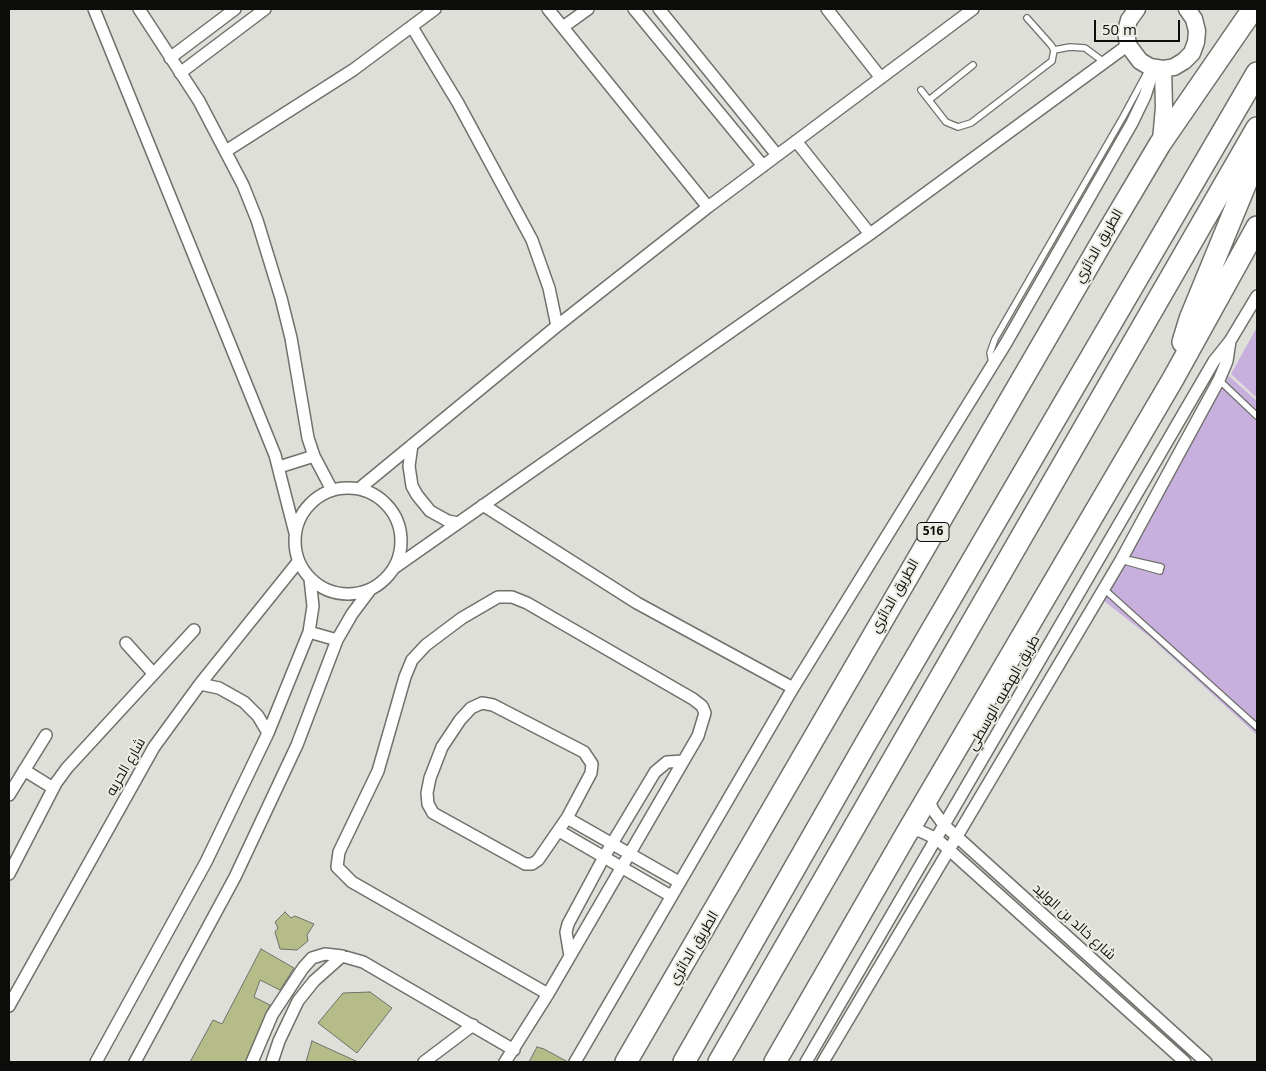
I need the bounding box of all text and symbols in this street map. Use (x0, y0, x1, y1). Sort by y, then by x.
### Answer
scale bar (1096, 10, 1182, 42)
text: 50 m (1102, 19, 1137, 39)
street label: الطريق الدائري (1071, 206, 1127, 286)
road number: 516 (917, 522, 949, 542)
street label: الطريق الدائري (867, 556, 923, 636)
street label: طريق الهضبه الوسطي (964, 632, 1044, 754)
street label: شارع الحريه (103, 735, 149, 799)
street label: شارع خالد بن الوليد (1029, 880, 1119, 964)
street label: الطريق الدائري (666, 908, 722, 988)

